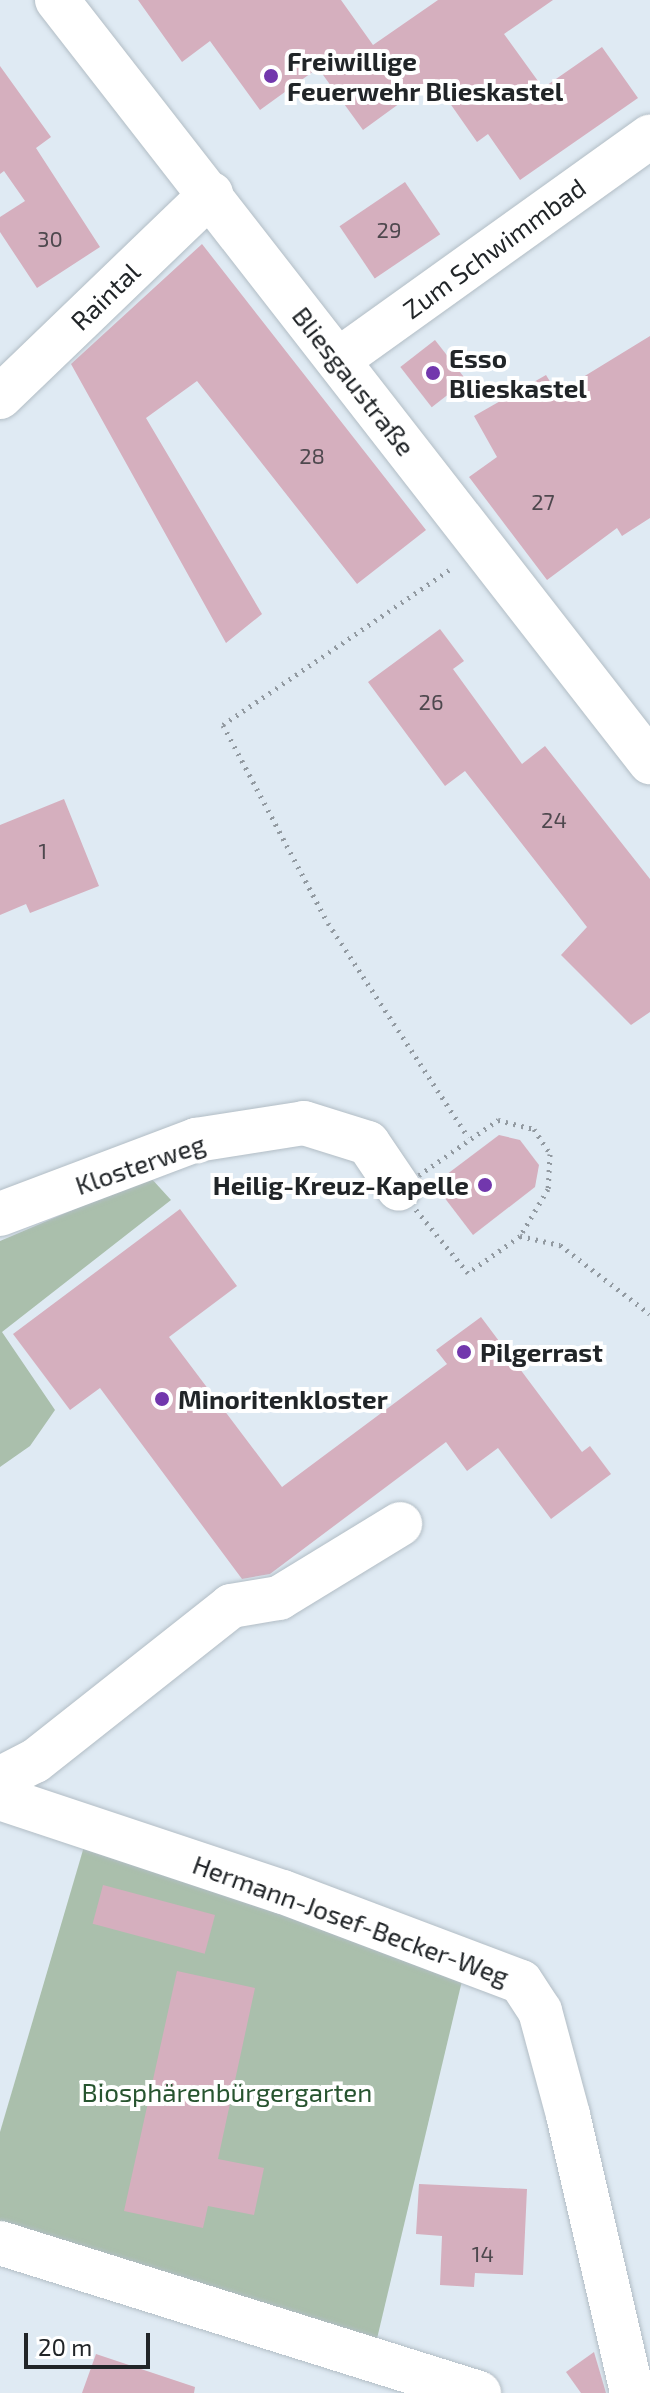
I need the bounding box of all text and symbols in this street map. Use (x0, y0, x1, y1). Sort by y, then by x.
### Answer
place label: Freiwillige Feuerwehr Blieskastel (287, 45, 564, 106)
marker: Freiwillige Feuerwehr Blieskastel (262, 67, 280, 85)
street label: Zum Schwimmbad (397, 171, 591, 325)
house number: 29 (377, 217, 401, 243)
house number: 30 (37, 226, 63, 252)
street label: Raintal (64, 256, 146, 336)
street label: Bliesgaustraße (286, 300, 422, 462)
place label: Esso Blieskastel (449, 342, 587, 404)
marker: Esso Blieskastel (424, 364, 442, 382)
house number: 28 (299, 443, 325, 469)
house number: 27 (531, 489, 555, 515)
house number: 26 (419, 689, 443, 715)
house number: 24 (541, 807, 567, 833)
house number: 1 (39, 838, 47, 864)
street label: Klosterweg (71, 1127, 209, 1201)
place label: Heilig-Kreuz-Kapelle (213, 1169, 469, 1201)
marker: Heilig-Kreuz-Kapelle (476, 1176, 494, 1194)
place label: Pilgerrast (480, 1336, 603, 1368)
marker: Pilgerrast (455, 1343, 473, 1361)
place label: Minoritenkloster (178, 1383, 388, 1415)
marker: Minoritenkloster (153, 1390, 171, 1408)
street label: Hermann-Josef-Becker-Weg (189, 1848, 513, 1992)
park label: Biosphärenbürgergarten (82, 2076, 372, 2108)
house number: 14 (472, 2241, 494, 2267)
scale bar (28, 2317, 154, 2367)
text: 20 m (38, 2332, 92, 2361)

